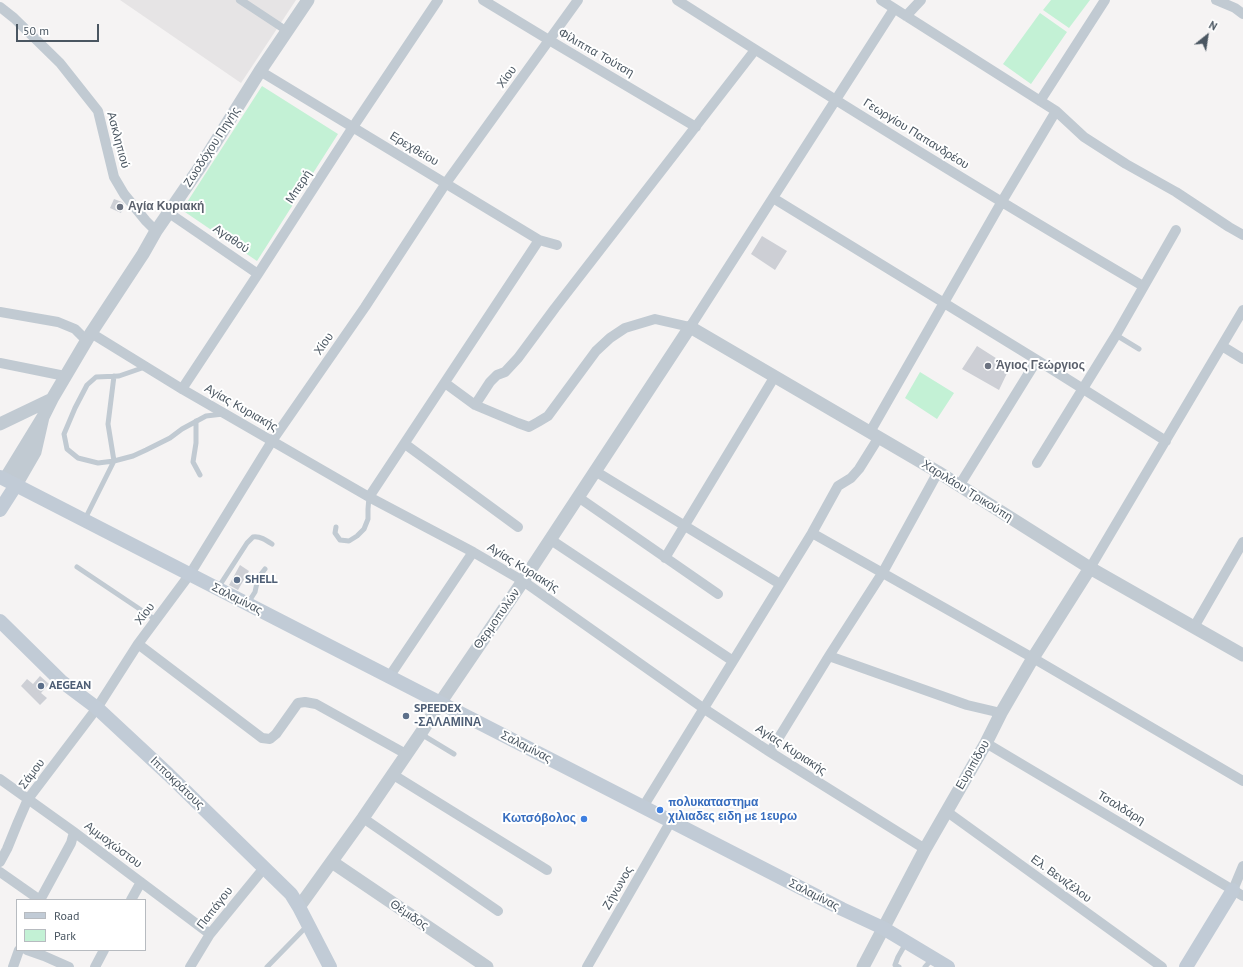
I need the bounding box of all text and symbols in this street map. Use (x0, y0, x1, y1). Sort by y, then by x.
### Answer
scale bar (18, 16, 101, 42)
north arrow (1187, 16, 1227, 56)
text: N (1206, 18, 1220, 33)
text: 50 m (23, 23, 49, 38)
street label: Φίλιππα Τούτση (556, 26, 636, 80)
street label: Χίου (494, 63, 520, 91)
street label: Γεωργίου Παπανδρέου (861, 96, 971, 172)
street label: Ζωοδόχου Πηγής (181, 104, 243, 190)
street label: Ασκληπιού (104, 110, 132, 170)
street label: Ερεχθείου (387, 129, 441, 169)
street label: Μπερή (283, 168, 315, 206)
place label: Αγία Κυριακή (128, 200, 204, 214)
marker: Αγία Κυριακή (115, 202, 125, 212)
street label: Αγαθού (210, 222, 252, 256)
street label: Χίου (311, 330, 337, 358)
place label: Άγιος Γεώργιος (996, 359, 1085, 373)
marker: Άγιος Γεώργιος (983, 361, 993, 371)
street label: Αγίας Κυριακής (202, 381, 280, 435)
street label: Χαριλάου Τρικούπη (919, 457, 1015, 525)
street label: Αγίας Κυριακής (484, 540, 562, 596)
place label: SHELL (245, 573, 278, 587)
marker: SHELL (232, 575, 242, 585)
street label: Σαλαμίνας (209, 580, 265, 618)
street label: Θερμοπυλών (471, 586, 523, 652)
street label: Χίου (132, 600, 158, 628)
place label: AEGEAN (49, 679, 91, 693)
marker: AEGEAN (36, 681, 46, 691)
place label: SPEEDEX -ΣΑΛΑΜΙΝΑ (414, 702, 482, 730)
marker: SPEEDEX -ΣΑΛΑΜΙΝΑ (401, 711, 411, 721)
street label: Αγίας Κυριακής (753, 722, 829, 778)
street label: Σαλαμίνας (498, 728, 554, 766)
street label: Ευριπίδου (953, 738, 993, 792)
street label: Ιπποκράτους (147, 754, 207, 812)
street label: Σάμου (16, 756, 48, 792)
street label: Τσαλδάρη (1094, 788, 1148, 828)
place label: πολυκαταστημα χιλιαδες ειδη με 1ευρω (668, 796, 797, 824)
marker: πολυκαταστημα χιλιαδες ειδη με 1ευρω (655, 805, 665, 815)
place label: Κωτσόβολος (502, 812, 576, 826)
marker: Κωτσόβολος (579, 814, 589, 824)
street label: Αμμοχώστου (81, 819, 145, 871)
street label: Ελ. Βενιζέλου (1028, 852, 1094, 906)
street label: Ζήνωνος (600, 864, 636, 912)
street label: Σαλαμίνας (786, 876, 842, 914)
street label: Παπάγου (194, 884, 236, 932)
street label: Θέμιδος (387, 897, 431, 933)
legend (16, 899, 146, 951)
text: Road (54, 908, 79, 923)
text: Park (54, 928, 76, 943)

